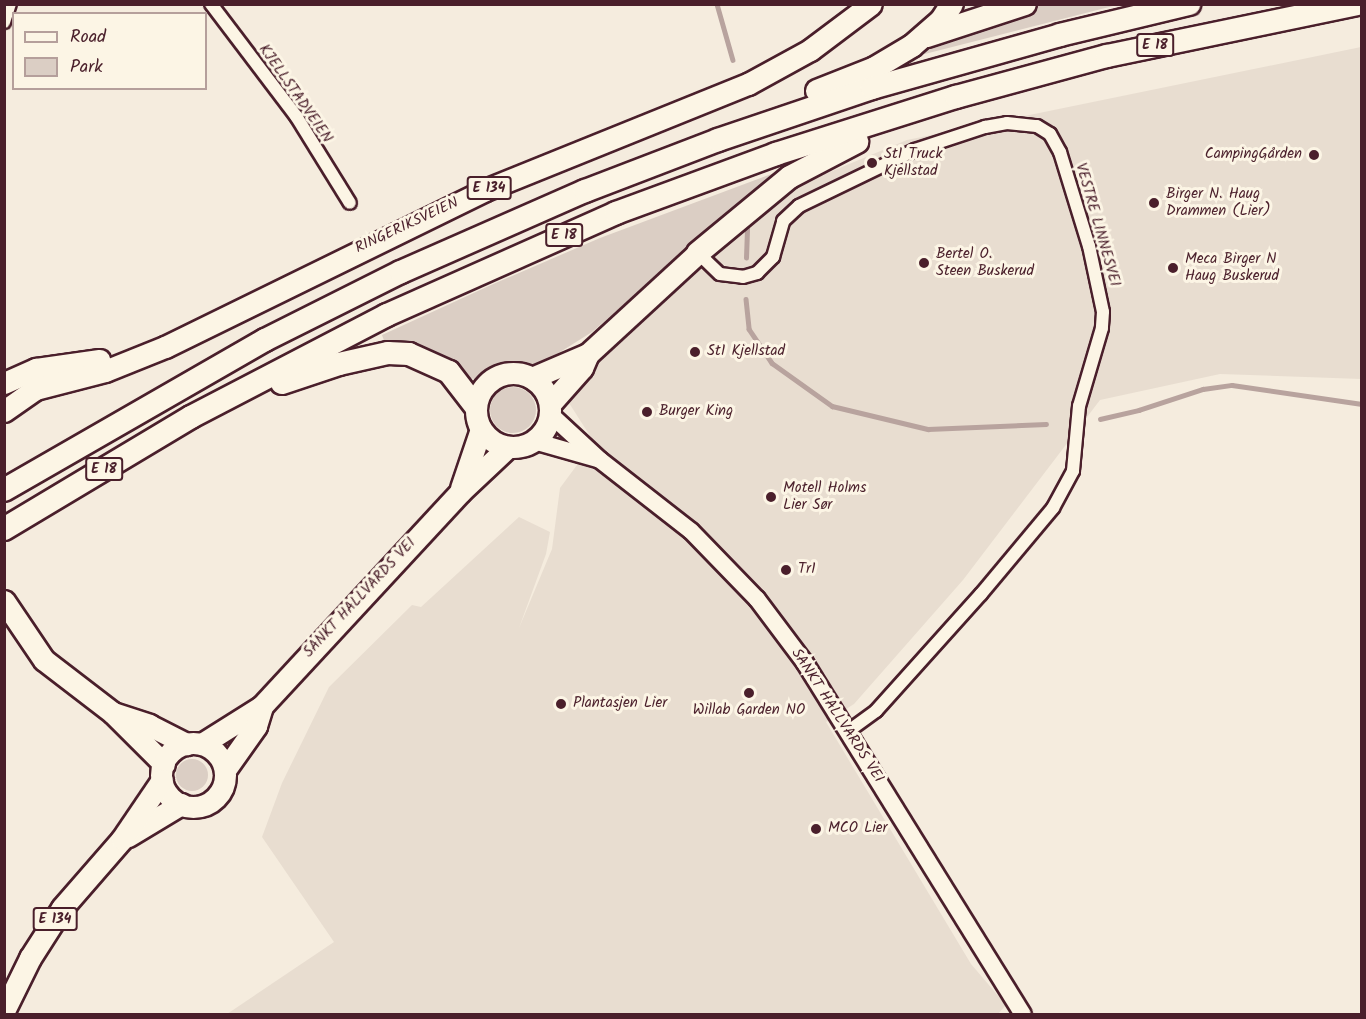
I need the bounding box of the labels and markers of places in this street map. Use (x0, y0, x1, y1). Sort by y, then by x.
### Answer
place label: St1 Truck Kjellstad (884, 145, 942, 180)
place label: CampingGården (1205, 146, 1302, 164)
marker: CampingGården (1307, 148, 1321, 162)
marker: St1 Truck Kjellstad (865, 156, 879, 170)
place label: Birger N. Haug Drammen (Lier) (1166, 185, 1271, 220)
marker: Birger N. Haug Drammen (Lier) (1147, 196, 1161, 210)
place label: Bertel O. Steen Buskerud (936, 245, 1034, 280)
place label: Meca Birger N Haug Buskerud (1185, 250, 1279, 285)
marker: Bertel O. Steen Buskerud (917, 256, 931, 270)
marker: Meca Birger N Haug Buskerud (1166, 261, 1180, 275)
place label: St1 Kjellstad (707, 343, 785, 361)
marker: St1 Kjellstad (688, 345, 702, 359)
place label: Burger King (659, 403, 733, 421)
marker: Burger King (640, 405, 654, 419)
place label: Motell Holms Lier Sør (783, 479, 866, 514)
marker: Motell Holms Lier Sør (764, 490, 778, 504)
place label: Tr1 (798, 561, 816, 579)
marker: Tr1 (779, 563, 793, 577)
marker: Willab Garden NO (742, 686, 756, 700)
place label: Plantasjen Lier (573, 695, 667, 713)
marker: Plantasjen Lier (554, 697, 568, 711)
place label: Willab Garden NO (693, 702, 805, 720)
place label: MCO Lier (828, 820, 888, 838)
marker: MCO Lier (809, 822, 823, 836)

